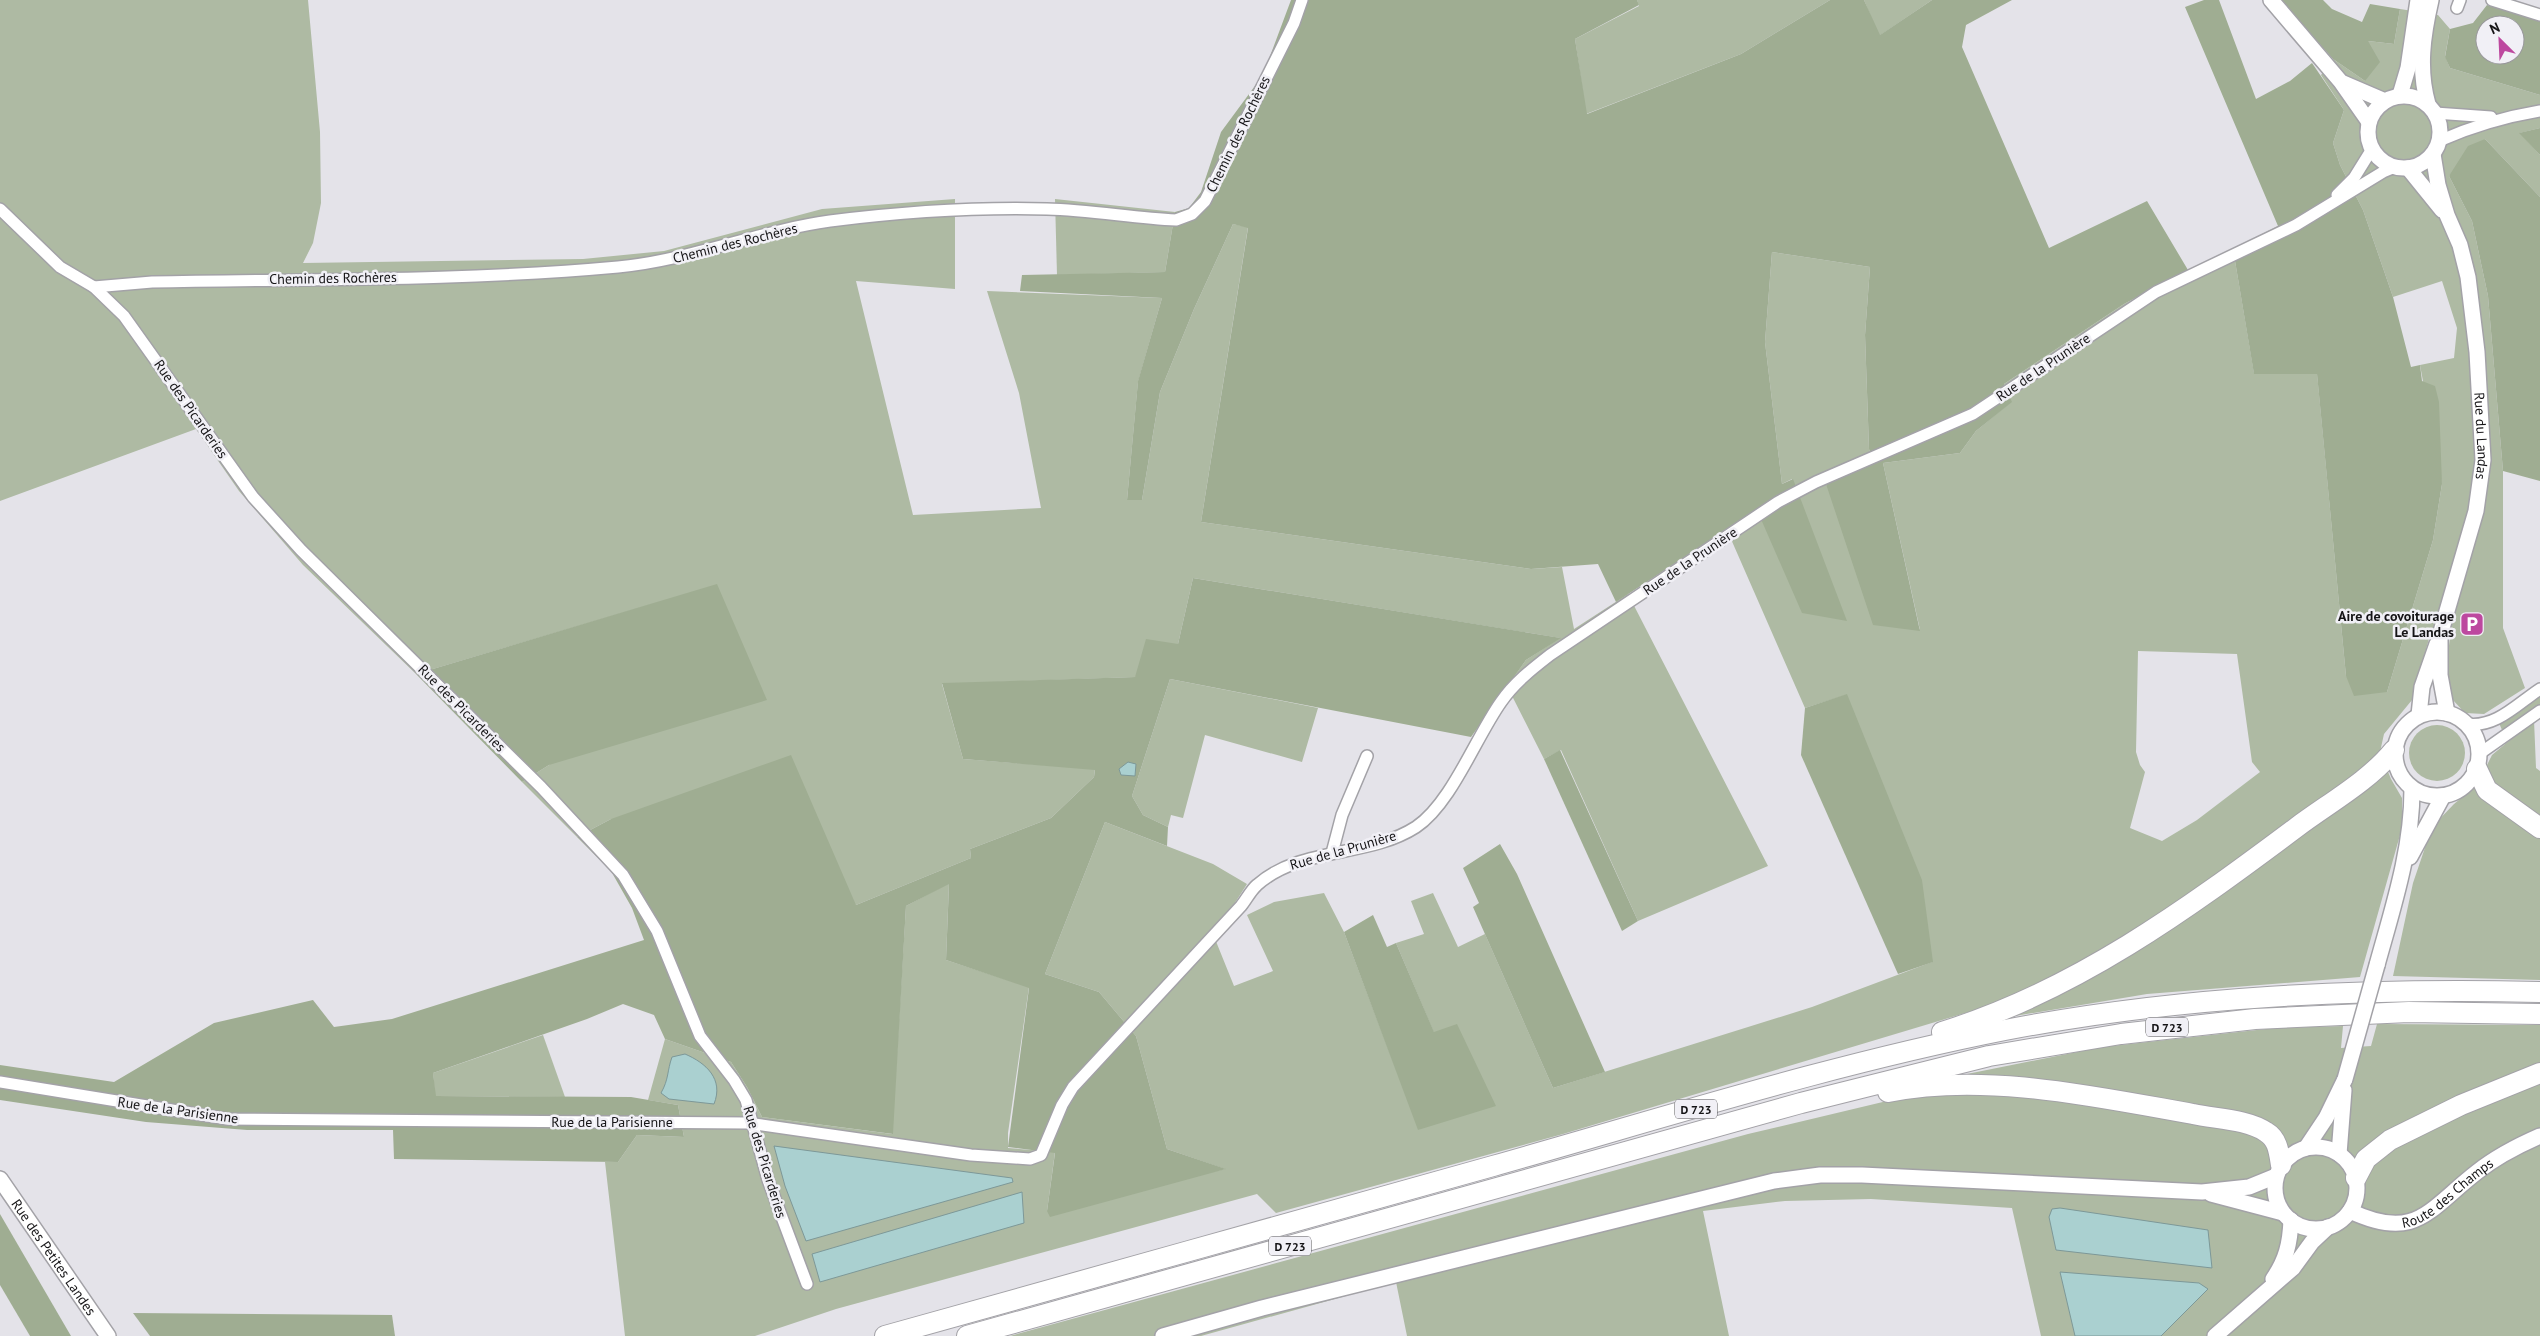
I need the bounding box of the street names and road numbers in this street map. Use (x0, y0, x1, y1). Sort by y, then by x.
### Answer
street label: Chemin des Rochères (1202, 73, 1274, 195)
street label: Chemin des Rochères (671, 219, 799, 267)
street label: Chemin des Rochères (269, 268, 397, 288)
street label: Rue de la Prunière (1992, 329, 2094, 405)
street label: Rue des Picarderies (150, 356, 232, 462)
street label: Rue du Landas (2470, 392, 2492, 481)
street label: Rue de la Prunière (1639, 523, 1741, 599)
street label: Rue des Picarderies (414, 660, 510, 756)
street label: Rue de la Prunière (1288, 826, 1398, 874)
road number: D 723 (2146, 1018, 2188, 1036)
street label: Rue de la Parisienne (116, 1093, 240, 1127)
road number: D 723 (1675, 1100, 1717, 1118)
street label: Rue des Picarderies (739, 1104, 791, 1220)
street label: Rue de la Parisienne (551, 1113, 673, 1131)
street label: Route des Champs (2400, 1154, 2497, 1232)
street label: Rue des Petites Landes (7, 1196, 100, 1319)
road number: D 723 (1269, 1236, 1311, 1256)

